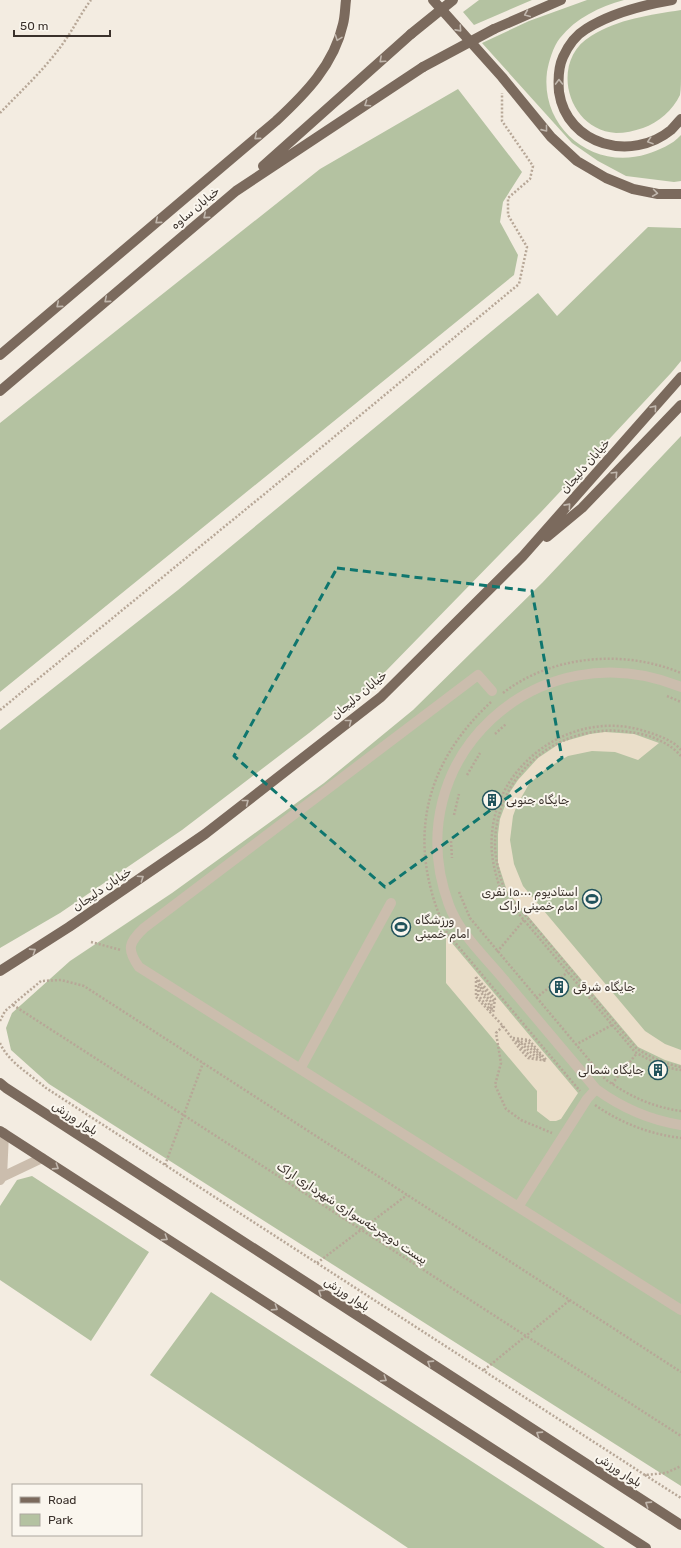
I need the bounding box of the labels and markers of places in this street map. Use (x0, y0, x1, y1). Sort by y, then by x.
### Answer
building icon: جایگاه جنوبی (481, 789, 503, 811)
place label: جایگاه جنوبی (506, 793, 569, 808)
place label: استادیوم ۱۵۰۰۰ نفری امام خمینی اراک (482, 885, 578, 915)
sports icon: استادیوم ۱۵۰۰۰ نفری امام خمینی اراک (581, 888, 603, 910)
place label: ورزشگاه امام خمینی (415, 913, 470, 943)
sports icon: ورزشگاه امام خمینی (390, 916, 412, 938)
building icon: جایگاه شرقی (548, 976, 570, 998)
place label: جایگاه شرقی (573, 980, 635, 995)
building icon: جایگاه شمالی (647, 1059, 669, 1081)
place label: جایگاه شمالی (578, 1063, 644, 1078)

